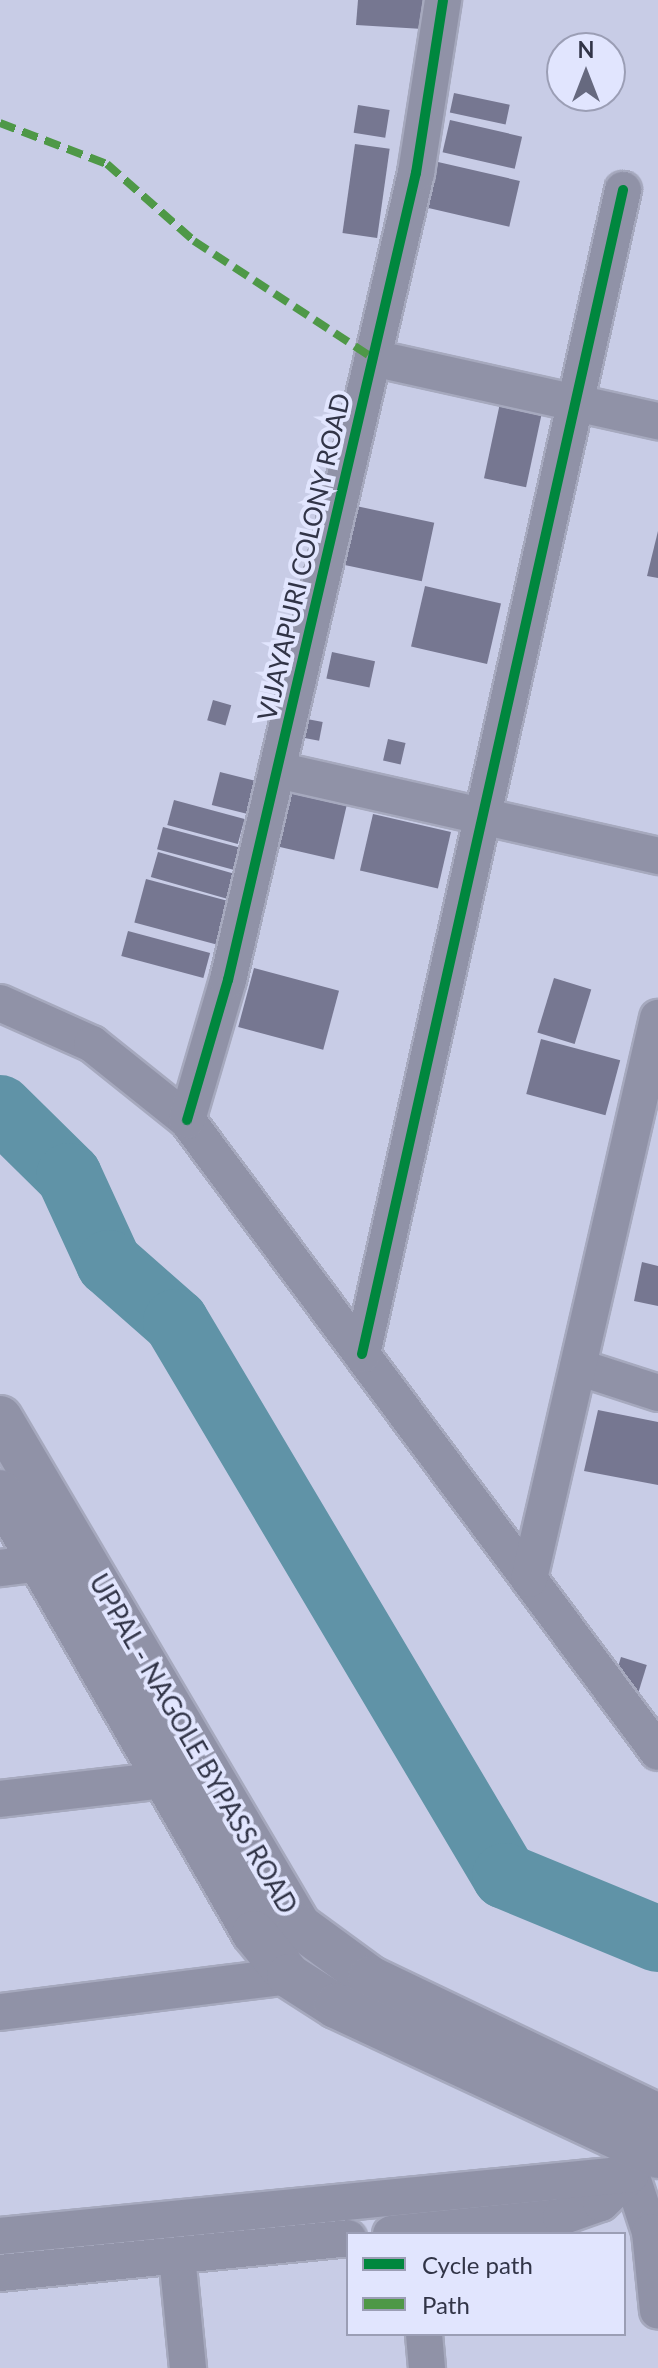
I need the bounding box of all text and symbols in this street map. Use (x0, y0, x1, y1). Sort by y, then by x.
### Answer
north arrow (546, 32, 626, 112)
text: N (578, 36, 594, 63)
street label: VIJAYAPURI COLONY ROAD (251, 390, 357, 724)
street label: UPPAL - NAGOLE BYPASS ROAD (83, 1568, 303, 1920)
legend (346, 2232, 626, 2336)
text: Cycle path (422, 2250, 533, 2279)
text: Path (422, 2290, 470, 2319)

